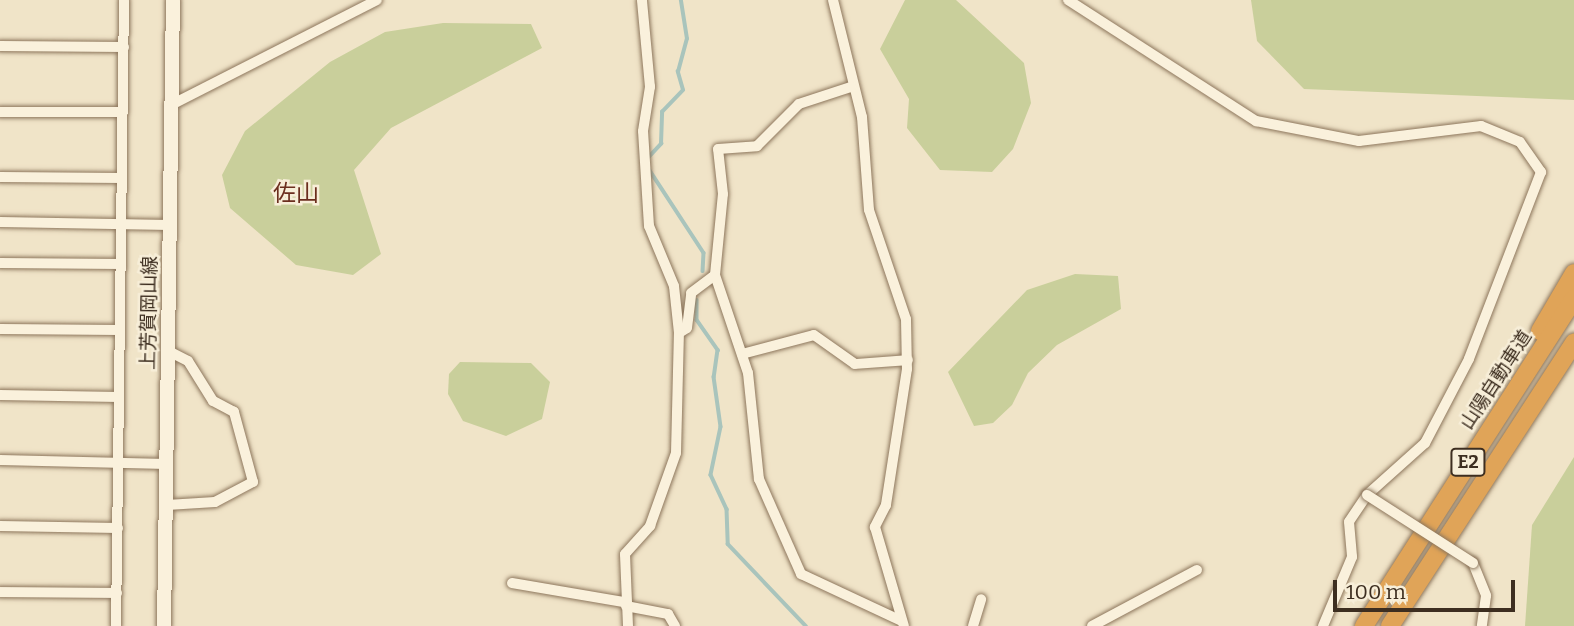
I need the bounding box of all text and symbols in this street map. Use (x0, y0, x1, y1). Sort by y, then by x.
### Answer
district label: 佐山 (273, 179, 319, 207)
street label: 上芳賀岡山線 (137, 256, 161, 370)
street label: 山陽自動車道 (1455, 326, 1537, 434)
road number: E2 (1449, 448, 1487, 476)
scale bar (1336, 566, 1518, 610)
text: 100 m (1346, 579, 1406, 605)

